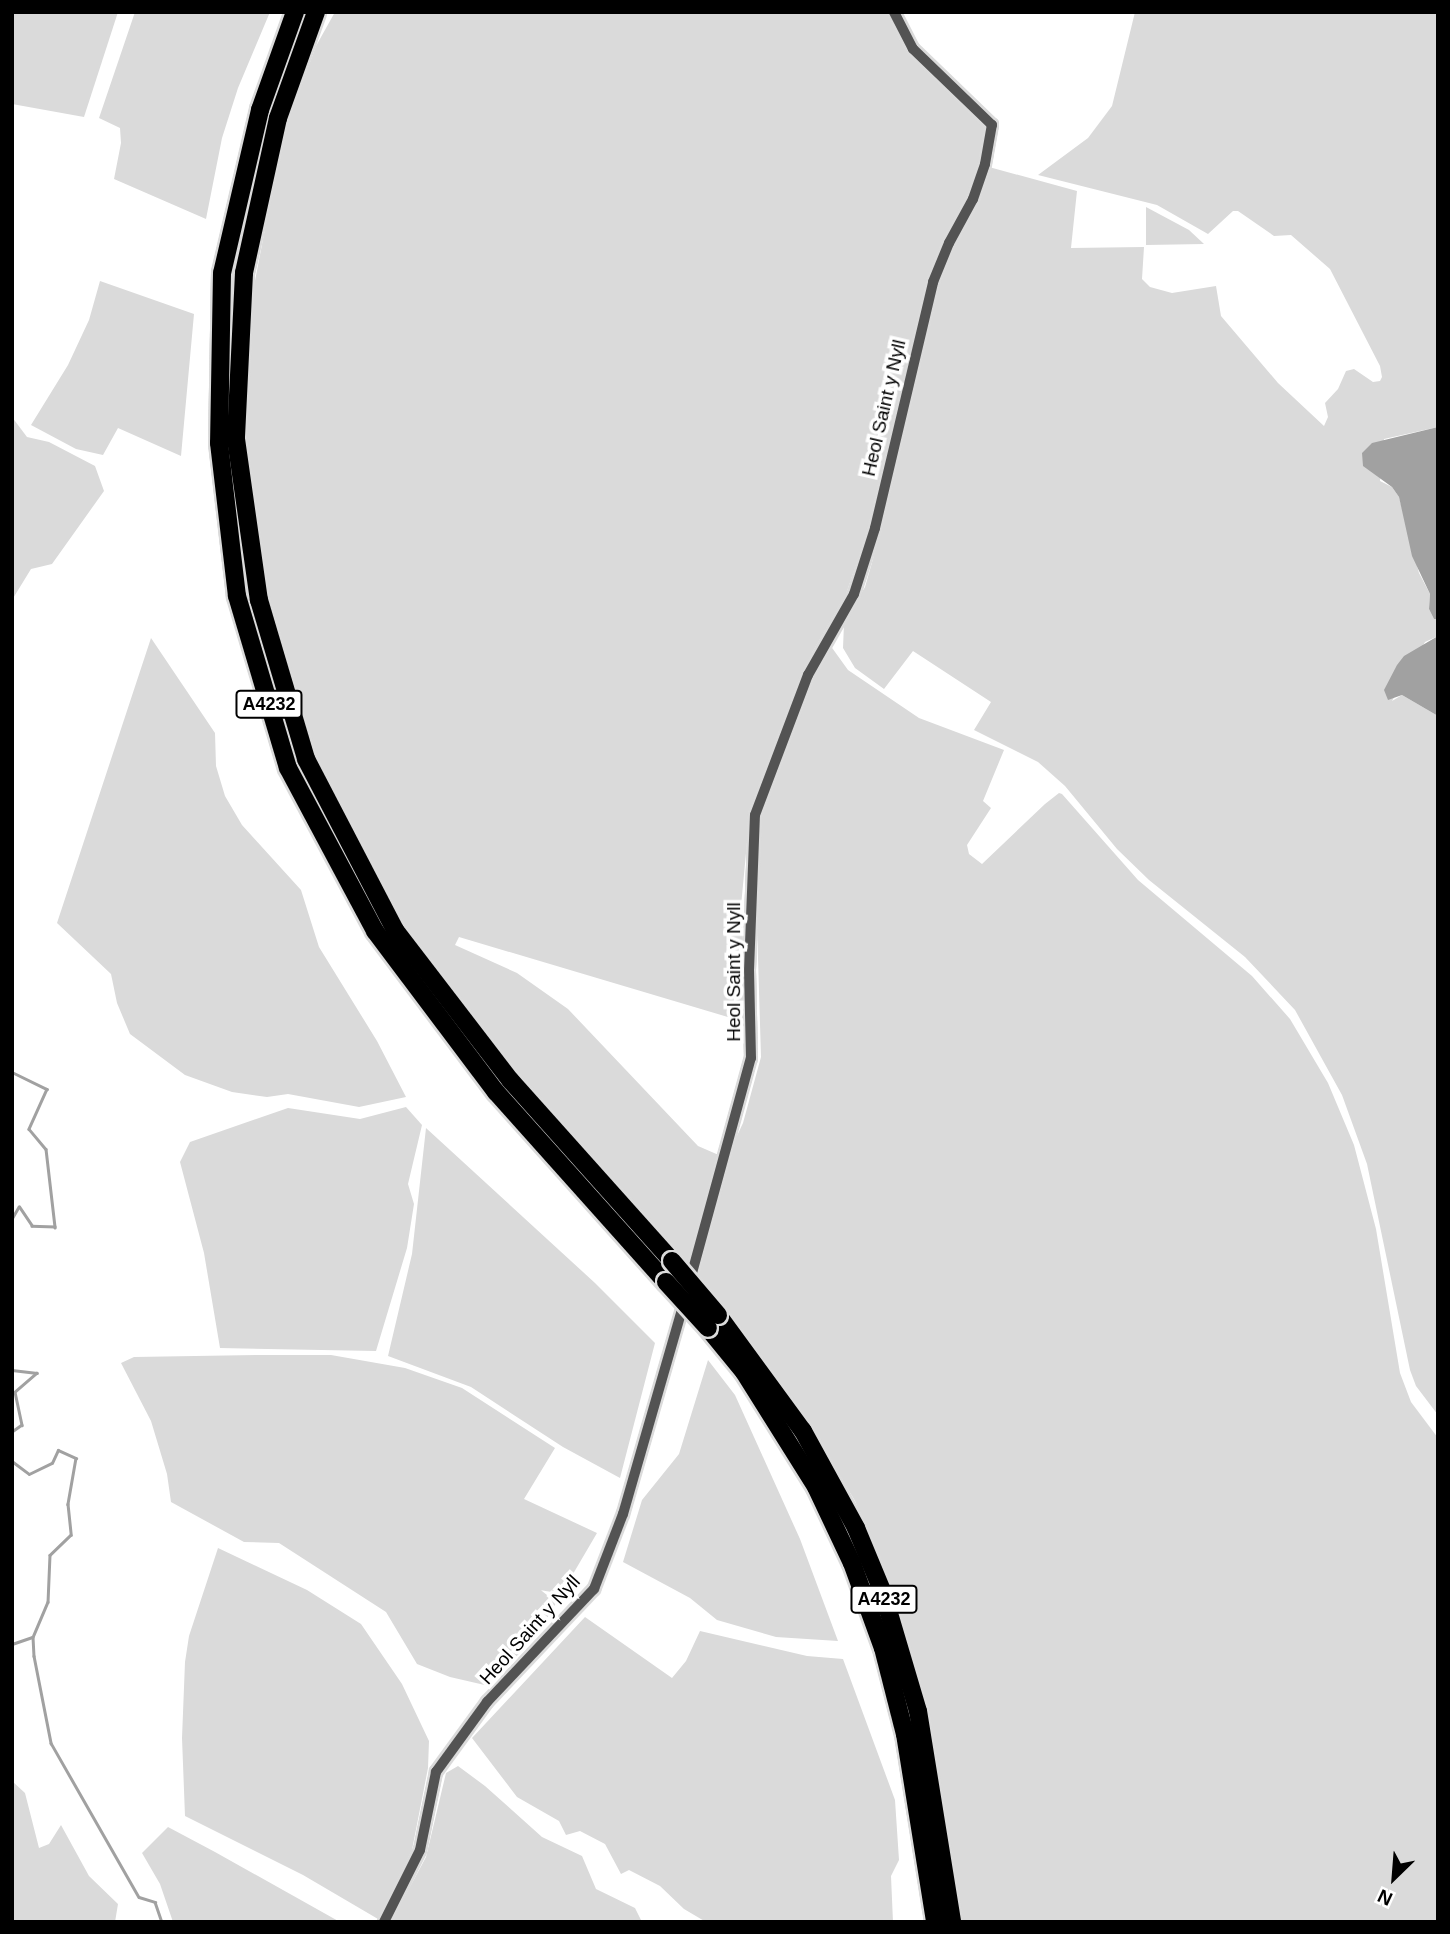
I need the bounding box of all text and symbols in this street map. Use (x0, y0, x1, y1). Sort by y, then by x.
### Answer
street label: Heol Saint y Nyll (857, 338, 911, 478)
road number: A4232 (234, 690, 304, 718)
street label: Heol Saint y Nyll (723, 902, 745, 1042)
street label: Heol Saint y Nyll (475, 1571, 585, 1689)
road number: A4232 (849, 1584, 919, 1614)
north arrow (1359, 1843, 1429, 1913)
text: N (1374, 1885, 1396, 1910)

